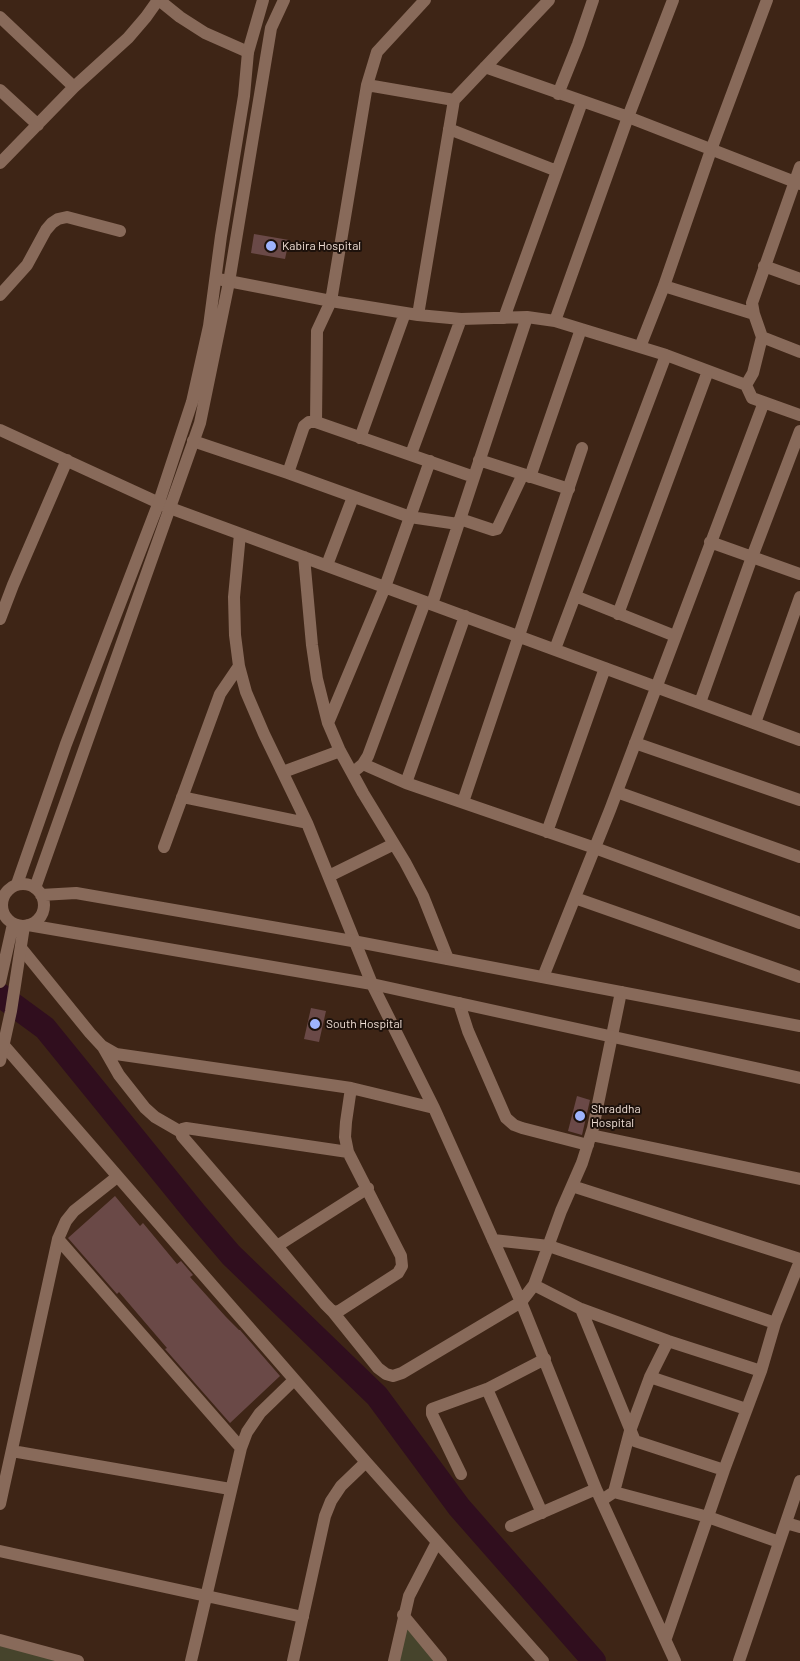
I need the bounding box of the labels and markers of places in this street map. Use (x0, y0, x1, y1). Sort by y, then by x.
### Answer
marker: Kabira Hospital (264, 239, 278, 253)
place label: Kabira Hospital (282, 239, 361, 253)
marker: South Hospital (308, 1017, 322, 1031)
place label: South Hospital (326, 1017, 402, 1031)
place label: Shraddha Hospital (591, 1102, 641, 1130)
marker: Shraddha Hospital (573, 1109, 587, 1123)

